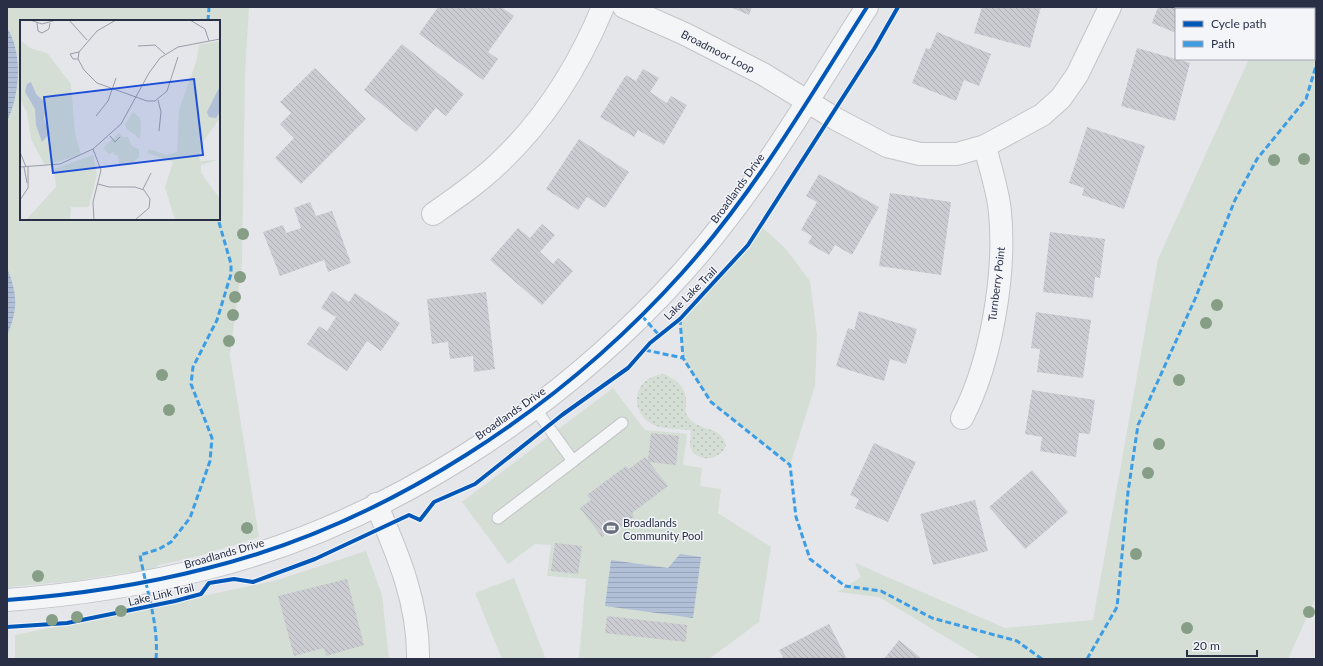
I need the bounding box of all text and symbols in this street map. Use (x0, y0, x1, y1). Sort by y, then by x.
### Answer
legend (1175, 8, 1315, 60)
text: Cycle path (1211, 16, 1266, 31)
inset map (20, 20, 220, 220)
street label: Broadmoor Loop (679, 27, 757, 75)
text: Path (1211, 36, 1235, 51)
street label: Broadlands Drive (707, 151, 767, 225)
street label: Turnberry Point (985, 246, 1007, 322)
street label: Lake Lake Trail (661, 264, 719, 322)
street label: Broadlands Drive (472, 384, 548, 442)
place label: Broadlands Community Pool (623, 516, 703, 542)
sports icon: Broadlands Community Pool (602, 519, 620, 537)
street label: Broadlands Drive (182, 535, 266, 571)
street label: Lake Link Trail (127, 580, 195, 608)
scale bar (1187, 632, 1257, 658)
text: 20 m (1193, 638, 1220, 653)

